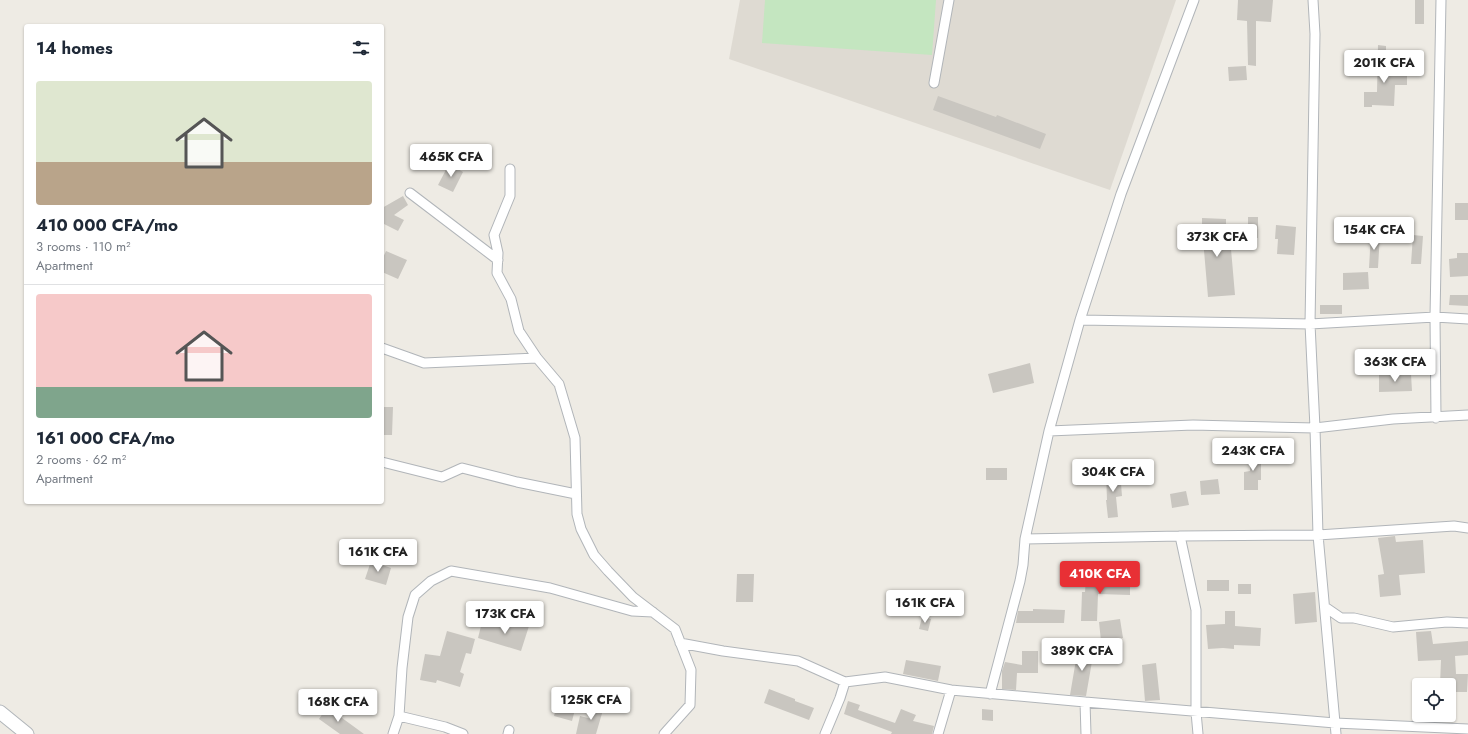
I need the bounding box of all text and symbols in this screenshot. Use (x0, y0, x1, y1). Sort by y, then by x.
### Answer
text: 14 homes (36, 36, 113, 60)
icon: filters (350, 37, 372, 59)
pin: 201K CFA (1343, 50, 1425, 84)
text: 201K CFA (1353, 53, 1415, 72)
icon: home (168, 107, 240, 179)
pin: 465K CFA (410, 144, 492, 178)
text: 465K CFA (419, 147, 483, 166)
text: 410 000 CFA/mo (36, 213, 178, 237)
pin: 154K CFA (1333, 217, 1415, 251)
text: 154K CFA (1343, 220, 1405, 239)
pin: 373K CFA (1176, 224, 1258, 258)
text: 373K CFA (1186, 227, 1248, 246)
text: 3 rooms · 110 m² (36, 237, 131, 256)
text: Apartment (36, 256, 93, 275)
icon: home (168, 320, 240, 392)
pin: 363K CFA (1354, 349, 1436, 383)
text: 363K CFA (1364, 352, 1426, 371)
text: 161 000 CFA/mo (36, 426, 175, 450)
pin: 243K CFA (1212, 438, 1294, 472)
text: 243K CFA (1221, 441, 1285, 460)
text: 2 rooms · 62 m² (36, 450, 126, 469)
pin: 304K CFA (1072, 459, 1154, 493)
text: 304K CFA (1081, 462, 1145, 481)
text: Apartment (36, 469, 93, 488)
pin: 161K CFA (337, 539, 419, 573)
text: 161K CFA (348, 542, 408, 561)
pin: 410K CFA (1059, 561, 1141, 595)
text: 410K CFA (1069, 564, 1131, 583)
pin: 161K CFA (884, 590, 966, 624)
text: 161K CFA (895, 593, 955, 612)
pin: 173K CFA (464, 601, 546, 635)
text: 173K CFA (475, 604, 535, 623)
pin: 389K CFA (1041, 638, 1123, 672)
text: 389K CFA (1051, 641, 1113, 660)
map controls (1412, 678, 1456, 722)
button: locate (1412, 678, 1456, 722)
pin: 125K CFA (550, 687, 632, 721)
pin: 168K CFA (297, 689, 379, 723)
text: 125K CFA (560, 690, 622, 709)
text: 168K CFA (307, 692, 369, 711)

